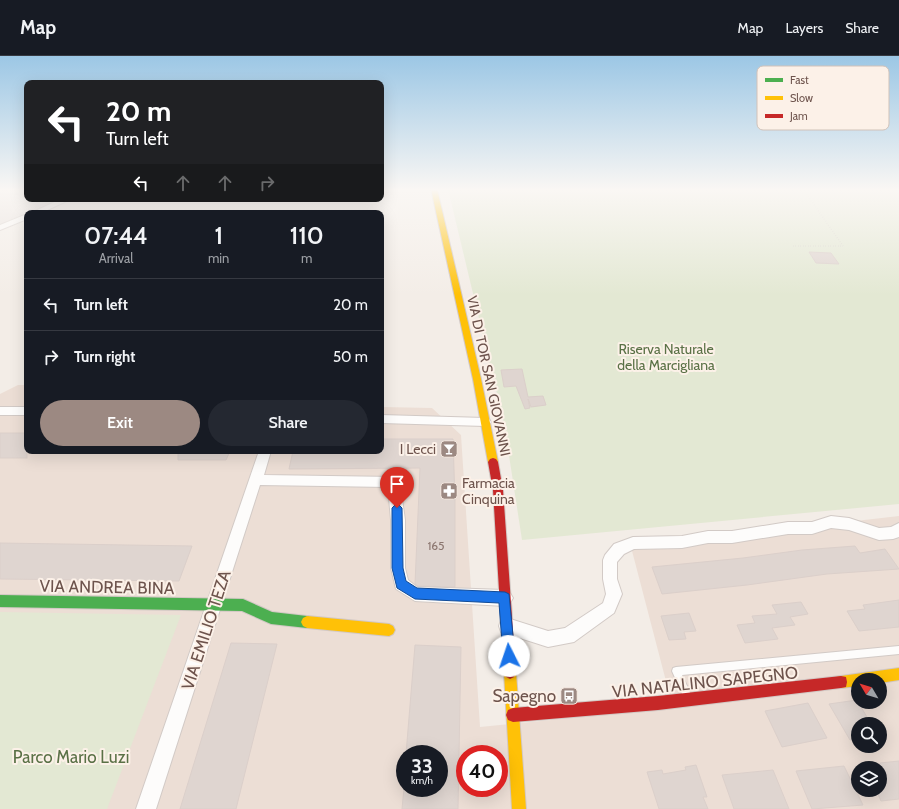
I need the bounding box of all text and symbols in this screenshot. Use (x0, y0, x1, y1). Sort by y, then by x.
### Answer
text: Map (20, 16, 56, 39)
text: Map (738, 19, 763, 37)
text: Layers (785, 19, 823, 37)
text: Share (845, 19, 879, 37)
legend (757, 66, 889, 130)
text: Fast (790, 73, 809, 87)
text: Slow (790, 91, 813, 105)
text: 20 m (106, 94, 171, 128)
icon: left (40, 96, 92, 148)
text: Jam (789, 109, 808, 123)
text: Turn left (106, 128, 169, 150)
icon: left (130, 172, 152, 194)
icon: ahead (172, 172, 194, 194)
icon: ahead (214, 172, 236, 194)
icon: right (256, 172, 278, 194)
text: 07:44 (84, 221, 148, 250)
text: 1 (214, 221, 223, 250)
text: 110 (290, 221, 324, 250)
text: Arrival (99, 250, 133, 266)
text: min (208, 250, 229, 266)
text: m (301, 250, 312, 266)
icon: left (40, 294, 62, 316)
street label: VIA DI TOR SAN GIOVANNI (463, 294, 515, 458)
text: Turn left (74, 296, 128, 314)
text: 20 m (333, 296, 368, 314)
park label: Riserva Naturale della Marcigliana (617, 340, 715, 374)
icon: right (40, 346, 62, 368)
text: Turn right (74, 348, 135, 366)
text: 50 m (333, 348, 368, 366)
button: Exit (40, 400, 200, 446)
button: Share (208, 400, 368, 446)
bar icon: I Lecci (439, 439, 459, 459)
place label: I Lecci (400, 440, 436, 458)
pin (380, 467, 414, 508)
icon: arrive (386, 473, 408, 495)
place label: Farmacia Cinquina (462, 474, 515, 508)
pharmacy icon: Farmacia Cinquina (439, 481, 459, 501)
house number: 165 (427, 538, 445, 553)
street label: VIA EMILIO TEZA (177, 567, 235, 692)
street label: VIA ANDREA BINA (39, 576, 175, 598)
position arrow (488, 635, 530, 677)
street label: VIA NATALINO SAPEGNO (611, 662, 799, 702)
north arrow (851, 673, 887, 709)
map controls (851, 673, 887, 797)
place label: Sapegno (492, 686, 556, 706)
bus stop icon: Sapegno (559, 686, 579, 706)
button: search (851, 717, 887, 753)
speed limit sign: 40 (456, 745, 508, 797)
park label: Parco Mario Luzi (13, 747, 129, 767)
text: 33 (411, 754, 433, 778)
button: layers (851, 761, 887, 797)
text: km/h (411, 774, 433, 787)

